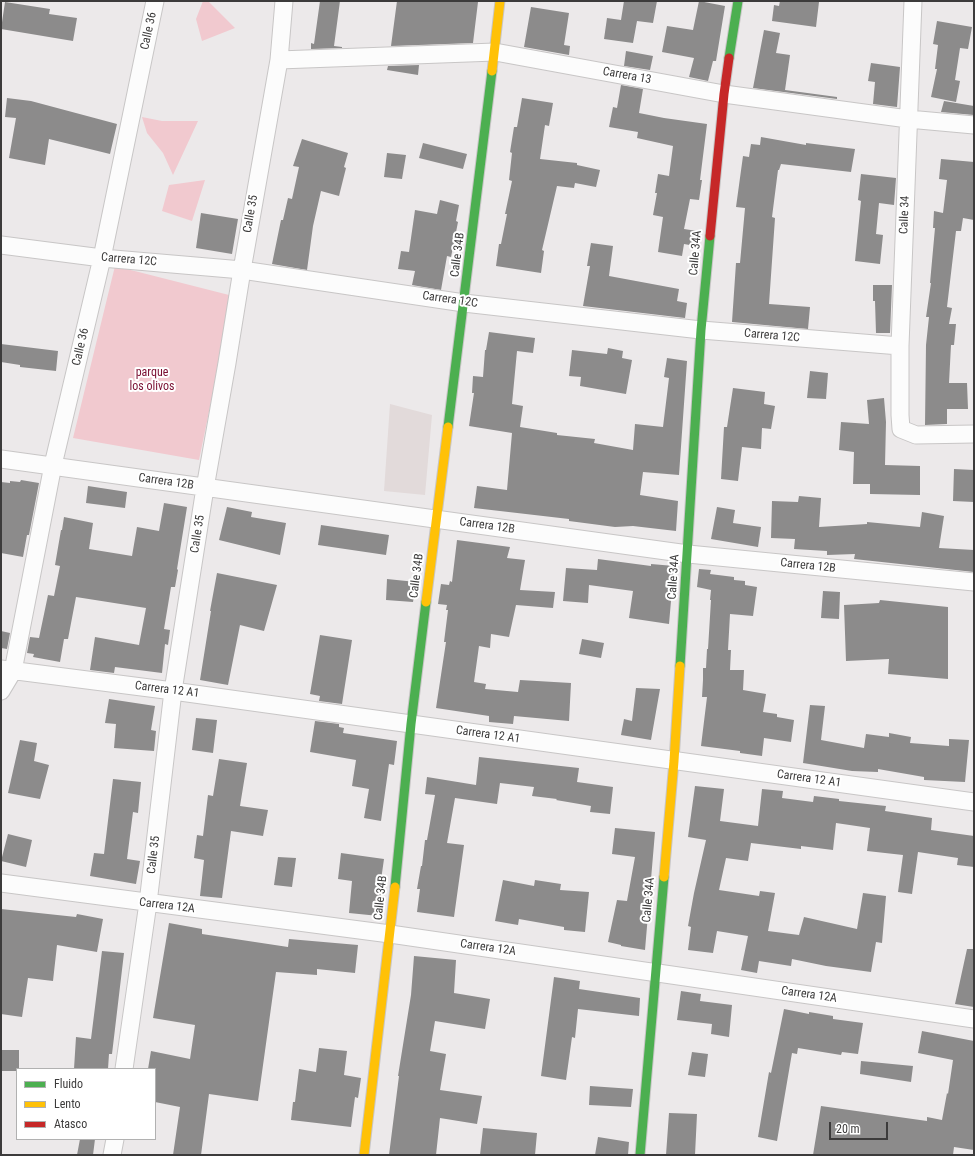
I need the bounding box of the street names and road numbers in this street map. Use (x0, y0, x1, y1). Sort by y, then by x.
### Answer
street label: Calle 36 (138, 11, 160, 51)
street label: Carrera 13 (602, 65, 652, 87)
street label: Calle 35 (241, 194, 261, 234)
street label: Calle 34 (897, 196, 913, 234)
street label: Calle 34A (687, 230, 705, 276)
street label: Calle 34B (448, 232, 468, 278)
street label: Carrera 12C (101, 250, 157, 270)
street label: Carrera 12C (421, 289, 479, 311)
street label: Carrera 12C (744, 326, 800, 346)
street label: Calle 36 (70, 327, 92, 367)
street label: Carrera 12B (137, 471, 195, 493)
street label: Calle 35 (188, 514, 208, 554)
street label: Carrera 12B (458, 515, 516, 537)
street label: Calle 34B (407, 553, 427, 599)
street label: Calle 34A (665, 554, 683, 600)
street label: Carrera 12B (780, 556, 836, 576)
street label: Carrera 12 A1 (134, 679, 200, 701)
street label: Carrera 12 A1 (455, 723, 521, 747)
street label: Carrera 12 A1 (776, 767, 842, 791)
street label: Calle 35 (145, 835, 163, 875)
street label: Calle 34B (371, 875, 391, 921)
street label: Calle 34A (640, 877, 658, 923)
street label: Carrera 12A (138, 895, 196, 917)
street label: Carrera 12A (459, 937, 517, 959)
street label: Carrera 12A (780, 984, 838, 1006)

